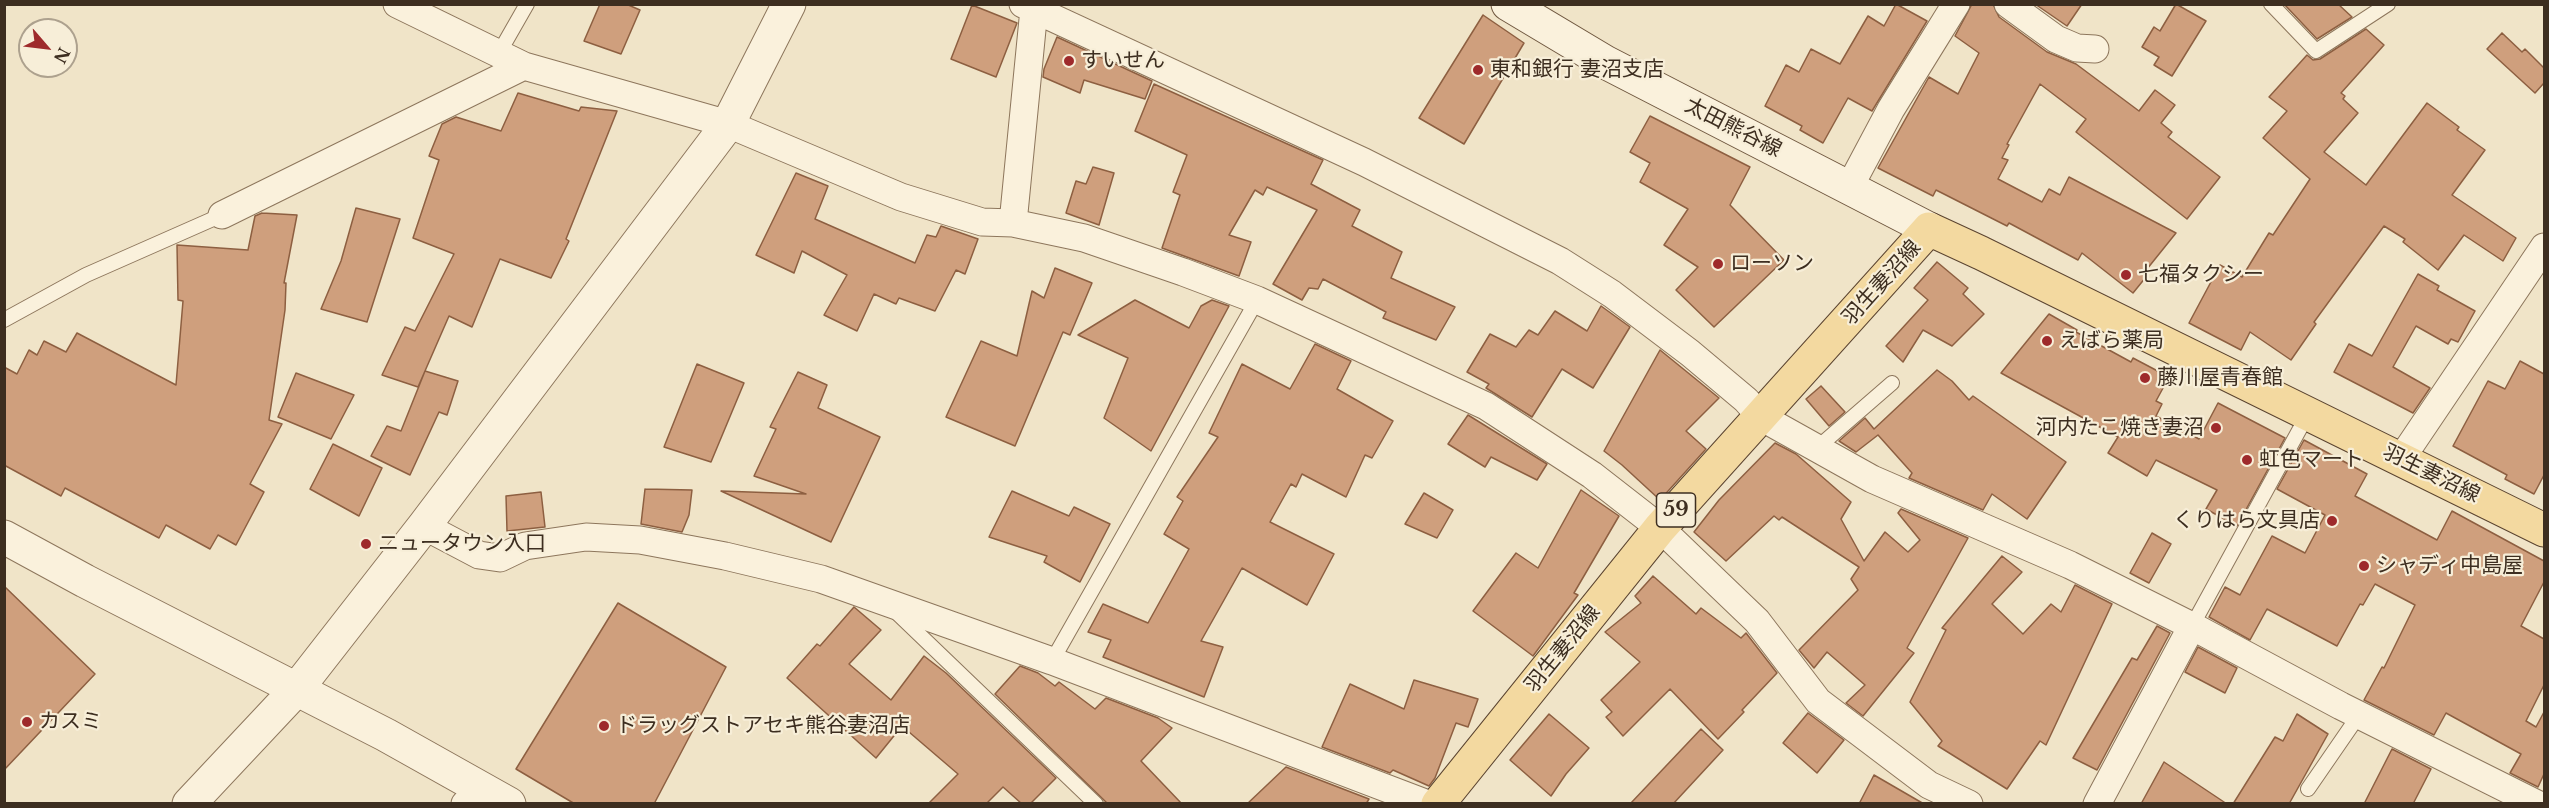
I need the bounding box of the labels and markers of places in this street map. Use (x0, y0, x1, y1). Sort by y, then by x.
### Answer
place label: すいせん (1081, 48, 1165, 74)
marker: すいせん (1062, 54, 1076, 68)
place label: 東和銀行 妻沼支店 (1490, 57, 1664, 83)
marker: 東和銀行 妻沼支店 (1471, 63, 1485, 77)
place label: ローソン (1730, 251, 1814, 277)
marker: ローソン (1711, 257, 1725, 271)
place label: 七福タクシー (2138, 262, 2264, 288)
marker: 七福タクシー (2119, 268, 2133, 282)
place label: えばら薬局 (2059, 328, 2164, 354)
marker: えばら薬局 (2040, 334, 2054, 348)
place label: 藤川屋青春館 (2157, 365, 2283, 391)
marker: 藤川屋青春館 (2138, 371, 2152, 385)
place label: 河内たこ焼き妻沼 (2036, 415, 2204, 441)
marker: 河内たこ焼き妻沼 (2209, 421, 2223, 435)
place label: 虹色マート (2259, 447, 2364, 473)
marker: 虹色マート (2240, 453, 2254, 467)
place label: くりはら文具店 (2173, 508, 2320, 534)
marker: くりはら文具店 (2325, 514, 2339, 528)
place label: ニュータウン入口 (378, 531, 546, 557)
marker: ニュータウン入口 (359, 537, 373, 551)
place label: シャディ中島屋 (2376, 553, 2523, 579)
marker: シャディ中島屋 (2357, 559, 2371, 573)
place label: カスミ (39, 709, 102, 735)
place label: ドラッグストアセキ熊谷妻沼店 (616, 713, 910, 739)
marker: カスミ (20, 715, 34, 729)
marker: ドラッグストアセキ熊谷妻沼店 (597, 719, 611, 733)

